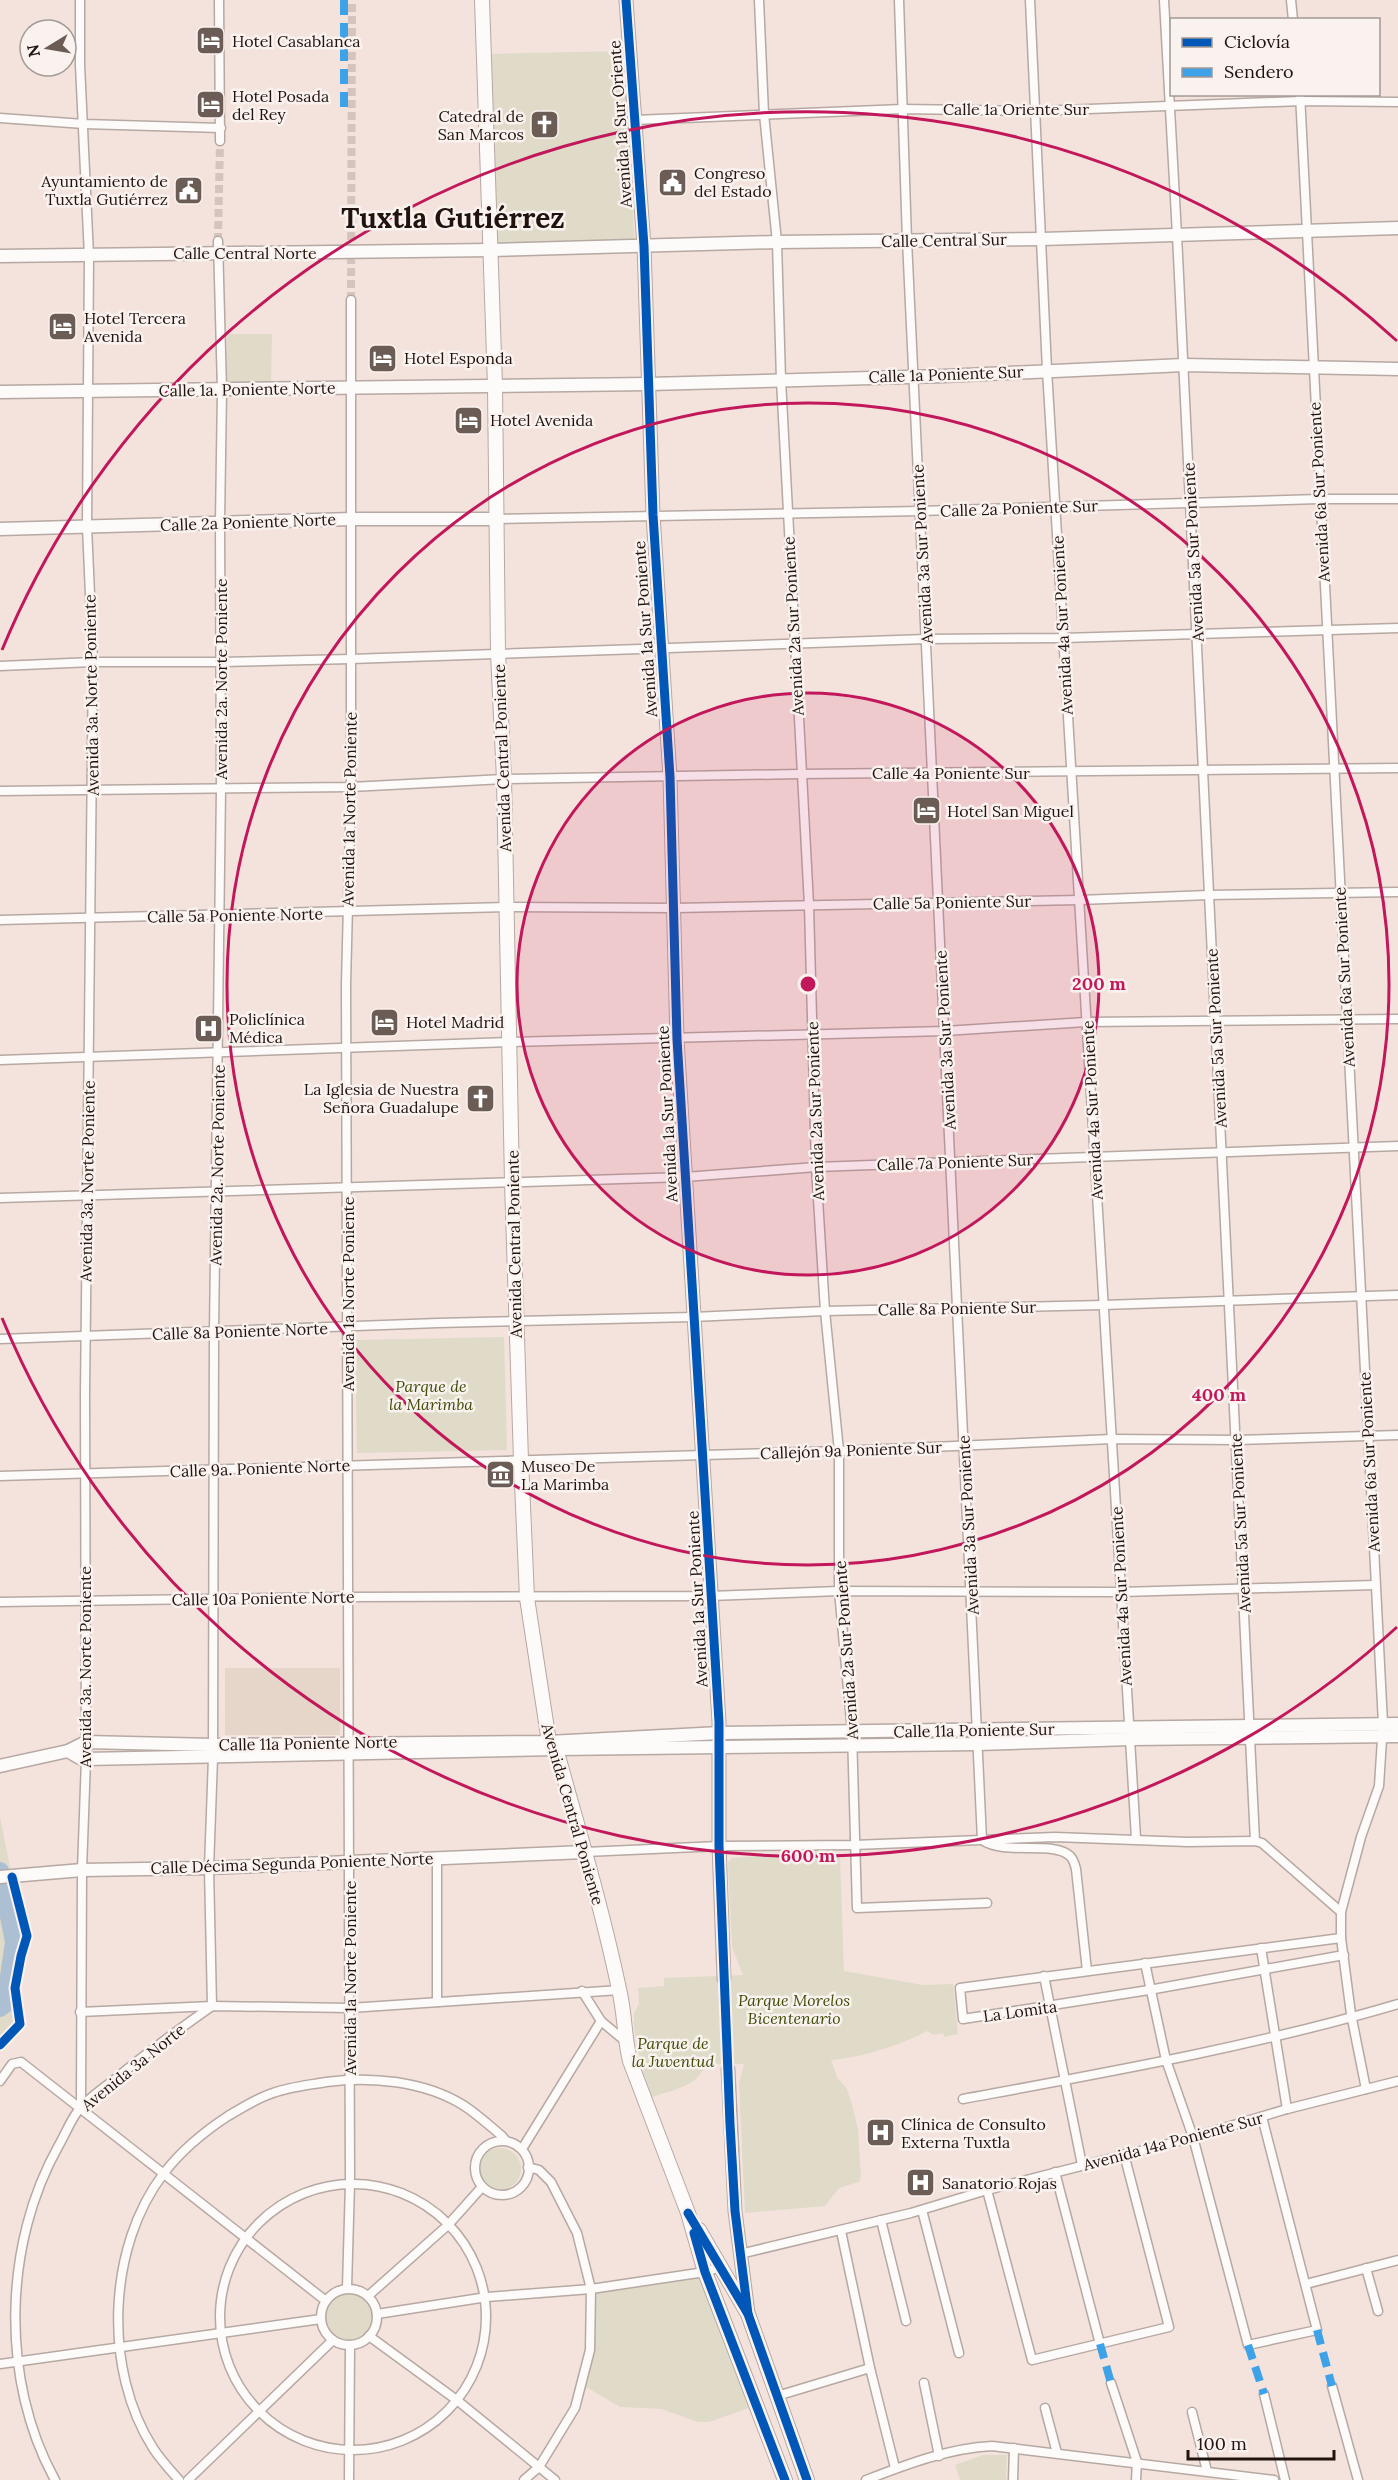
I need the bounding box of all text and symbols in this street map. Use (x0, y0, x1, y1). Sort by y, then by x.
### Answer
north arrow (18, 18, 78, 78)
legend (1170, 18, 1380, 96)
hotel icon: Hotel Casablanca (195, 25, 227, 57)
text: Ciclovía (1224, 30, 1290, 53)
place label: Hotel Casablanca (232, 31, 360, 51)
street label: Avenida 1a Sur Oriente (604, 39, 636, 209)
text: N (22, 43, 44, 59)
text: Sendero (1224, 60, 1294, 83)
place label: Hotel Posada del Rey (232, 86, 329, 124)
hotel icon: Hotel Posada del Rey (195, 89, 227, 121)
street label: Calle 1a Oriente Sur (943, 99, 1089, 119)
place label: Catedral de San Marcos (438, 106, 524, 144)
church icon: Catedral de San Marcos (529, 109, 561, 141)
place label: Congreso del Estado (694, 163, 772, 201)
public building icon: Congreso del Estado (657, 166, 689, 198)
place label: Ayuntamiento de Tuxtla Gutiérrez (40, 171, 168, 209)
public building icon: Ayuntamiento de Tuxtla Gutiérrez (173, 174, 205, 206)
district label: Tuxtla Gutiérrez (341, 200, 565, 236)
street label: Calle Central Sur (881, 229, 1007, 251)
street label: Calle Central Norte (173, 243, 317, 263)
place label: Hotel Tercera Avenida (83, 308, 186, 346)
hotel icon: Hotel Tercera Avenida (47, 311, 79, 343)
hotel icon: Hotel Esponda (367, 342, 399, 374)
place label: Hotel Esponda (404, 348, 513, 368)
street label: Calle 1a Poniente Sur (868, 361, 1024, 387)
street label: Calle 1a. Poniente Norte (158, 377, 336, 401)
street label: Avenida 6a Sur Poniente (1304, 401, 1334, 584)
hotel icon: Hotel Avenida (453, 404, 485, 436)
place label: Hotel Avenida (490, 410, 593, 430)
street label: Avenida 5a Sur Poniente (1178, 461, 1208, 643)
street label: Avenida 3a Sur Poniente (907, 463, 937, 645)
street label: Calle 2a Poniente Sur (940, 495, 1098, 521)
street label: Calle 2a Poniente Norte (160, 509, 337, 535)
street label: Avenida 4a Sur Poniente (1047, 534, 1077, 716)
street label: Avenida 2a Sur Poniente (778, 536, 808, 717)
street label: Avenida 1a Sur Poniente (629, 540, 661, 719)
street label: Avenida 2a. Norte Poniente (211, 578, 231, 781)
street label: Avenida 3a. Norte Poniente (79, 594, 103, 797)
street label: Avenida Central Poniente (489, 663, 515, 853)
street label: Avenida 1a Norte Poniente (337, 711, 361, 907)
street label: Calle 4a Poniente Sur (872, 763, 1030, 783)
hotel icon: Hotel San Miguel (910, 795, 942, 827)
place label: Hotel San Miguel (947, 801, 1074, 821)
street label: Avenida 6a Sur Poniente (1329, 886, 1359, 1069)
street label: Calle 5a Poniente Sur (873, 891, 1031, 913)
street label: Calle 5a Poniente Norte (147, 903, 323, 927)
street label: Avenida 5a Sur Poniente (1201, 947, 1231, 1129)
street label: Avenida 3a Sur Poniente (930, 949, 960, 1131)
text: 200 m (1072, 972, 1126, 995)
centre of rings (798, 974, 818, 994)
hotel icon: Hotel Madrid (369, 1006, 401, 1038)
place label: Policlínica Médica (229, 1009, 305, 1047)
hospital icon: Policlínica Médica (192, 1012, 224, 1044)
place label: Hotel Madrid (406, 1012, 505, 1032)
street label: Avenida 4a Sur Poniente (1077, 1019, 1107, 1201)
street label: Avenida 2a Sur Poniente (802, 1021, 828, 1202)
street label: Avenida 1a Sur Poniente (652, 1025, 682, 1204)
street label: Avenida 2a. Norte Poniente (205, 1064, 229, 1267)
place label: La Iglesia de Nuestra Señora Guadalupe (304, 1079, 459, 1117)
street label: Avenida 3a. Norte Poniente (75, 1080, 99, 1283)
church icon: La Iglesia de Nuestra Señora Guadalupe (464, 1082, 496, 1114)
street label: Avenida Central Poniente (502, 1149, 526, 1339)
street label: Calle 7a Poniente Sur (876, 1149, 1034, 1175)
street label: Avenida 1a Norte Poniente (338, 1196, 358, 1392)
street label: Calle 8a Poniente Sur (878, 1297, 1036, 1319)
street label: Calle 8a Poniente Norte (152, 1318, 329, 1344)
street label: Avenida 6a Sur Poniente (1354, 1371, 1384, 1554)
park label: Parque de la Marimba (389, 1376, 473, 1414)
text: 400 m (1192, 1383, 1246, 1406)
street label: Avenida 5a Sur Poniente (1225, 1432, 1255, 1614)
street label: Avenida 3a Sur Poniente (953, 1434, 983, 1616)
street label: Callejón 9a Poniente Sur (760, 1437, 942, 1463)
street label: Calle 9a. Poniente Norte (170, 1455, 351, 1481)
place label: Museo De La Marimba (521, 1456, 609, 1494)
museum icon: Museo De La Marimba (484, 1459, 516, 1491)
street label: Avenida 4a Sur Poniente (1106, 1505, 1136, 1687)
street label: Avenida 1a Sur Poniente (682, 1510, 712, 1689)
street label: Avenida 2a Sur Poniente (830, 1559, 862, 1741)
street label: Avenida 3a. Norte Poniente (75, 1566, 95, 1769)
street label: Calle 10a Poniente Norte (171, 1586, 355, 1610)
street label: Calle 11a Poniente Sur (893, 1719, 1055, 1741)
street label: Avenida Central Poniente (537, 1720, 609, 1907)
street label: Calle 11a Poniente Norte (218, 1731, 398, 1755)
text: 600 m (781, 1844, 836, 1867)
street label: Calle Décima Segunda Poniente Norte (150, 1848, 434, 1878)
street label: Avenida 1a Norte Poniente (340, 1880, 360, 2076)
park label: Parque Morelos Bicentenario (738, 1990, 850, 2028)
street label: La Lomita (982, 1996, 1058, 2026)
street label: Avenida 3a Norte (76, 2019, 189, 2115)
park label: Parque de la Juventud (632, 2033, 715, 2071)
street label: Avenida 14a Poniente Sur (1080, 2107, 1265, 2175)
place label: Clínica de Consulto Externa Tuxtla (901, 2114, 1046, 2152)
hospital icon: Clínica de Consulto Externa Tuxtla (864, 2117, 896, 2149)
hospital icon: Sanatorio Rojas (905, 2167, 937, 2199)
place label: Sanatorio Rojas (942, 2173, 1057, 2193)
scale bar (1188, 2423, 1334, 2461)
text: 100 m (1197, 2432, 1247, 2455)

